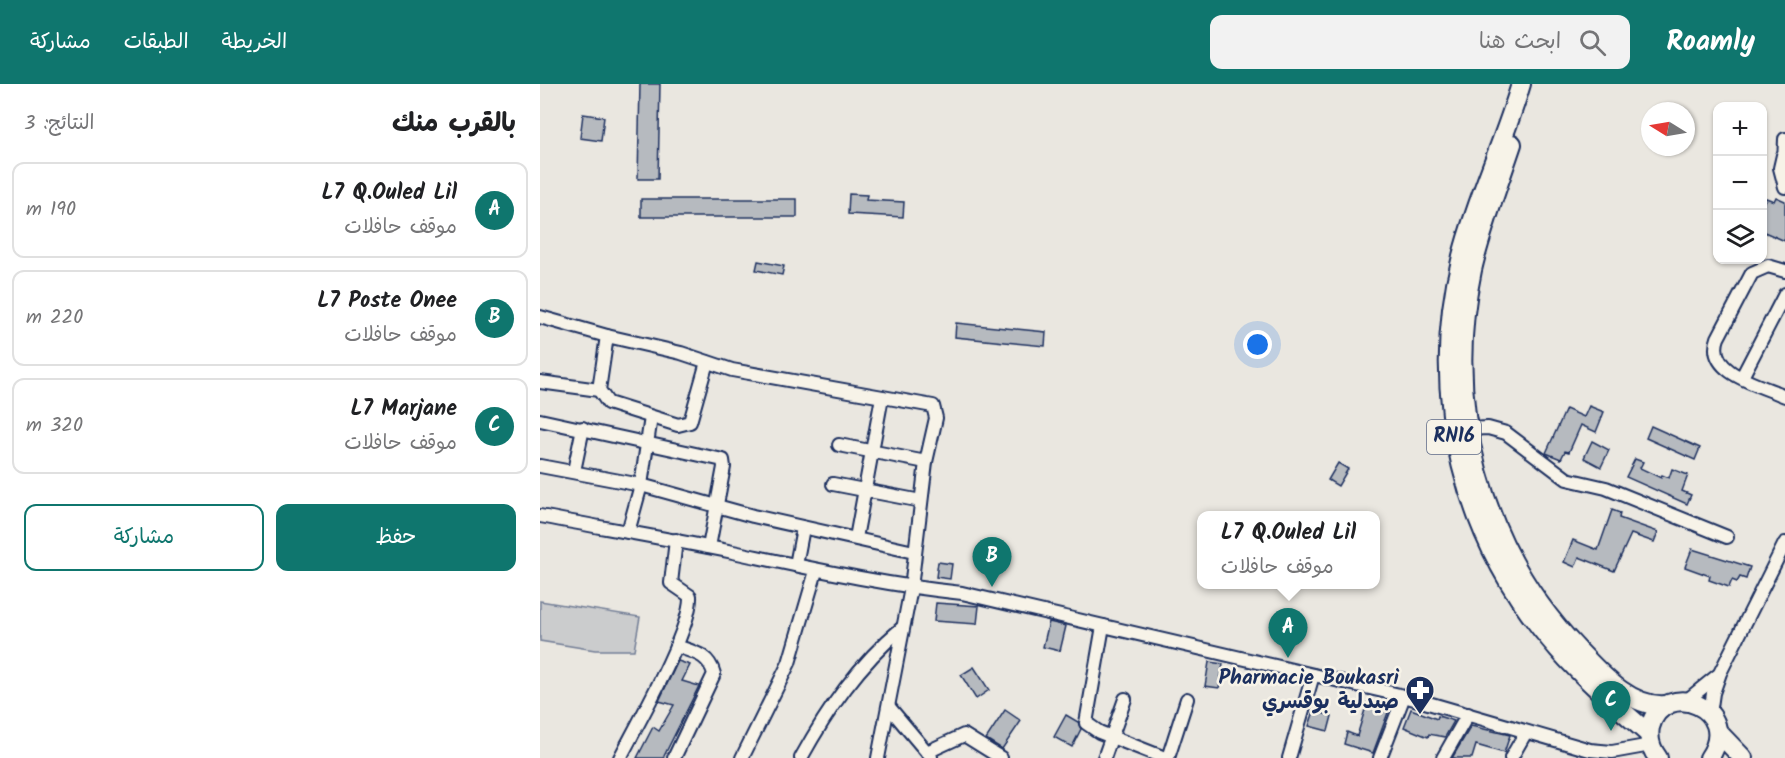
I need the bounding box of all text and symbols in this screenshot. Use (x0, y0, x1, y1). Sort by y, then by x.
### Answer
search box (1210, 15, 1630, 69)
text: Roamly (1666, 20, 1755, 65)
text: ابحث هنا (1479, 25, 1561, 60)
text: مشاركة (30, 26, 91, 59)
text: الطبقات (124, 26, 189, 59)
text: الخريطة (222, 26, 287, 59)
icon: search (1576, 26, 1609, 59)
north arrow (1641, 102, 1695, 156)
map controls (1713, 102, 1767, 264)
button: + (1713, 102, 1767, 156)
text: بالقرب منك (392, 103, 516, 145)
text: النتائج: 3 (24, 108, 95, 140)
button: − (1713, 156, 1767, 210)
text: L7 Q.Ouled Lil (322, 176, 457, 211)
text: 190 m (26, 194, 76, 226)
text: A (488, 194, 501, 226)
button: layers (1713, 210, 1767, 264)
text: موقف حافلات (344, 212, 457, 244)
text: L7 Poste Onee (317, 284, 457, 319)
text: 220 m (26, 302, 83, 334)
text: B (488, 302, 501, 334)
text: موقف حافلات (344, 320, 457, 352)
your location (1243, 330, 1272, 359)
text: L7 Marjane (350, 392, 457, 427)
text: 320 m (26, 410, 83, 442)
text: C (488, 410, 501, 442)
road number: RN16 (1427, 420, 1481, 454)
text: موقف حافلات (344, 428, 457, 460)
button: مشاركة (24, 504, 264, 571)
button: حفظ (276, 504, 516, 571)
popup (1197, 511, 1380, 589)
text: L7 Q.Ouled Lil (1221, 516, 1356, 551)
pin: B (972, 538, 1012, 587)
text: موقف حافلات (1221, 552, 1334, 584)
pin: A (1268, 608, 1308, 658)
place label: Pharmacie Boukasri صيدلية بوقسري (1219, 662, 1400, 719)
pharmacy icon: Pharmacie Boukasri صيدلية بوقسري (1404, 674, 1436, 716)
pin: C (1592, 682, 1630, 731)

